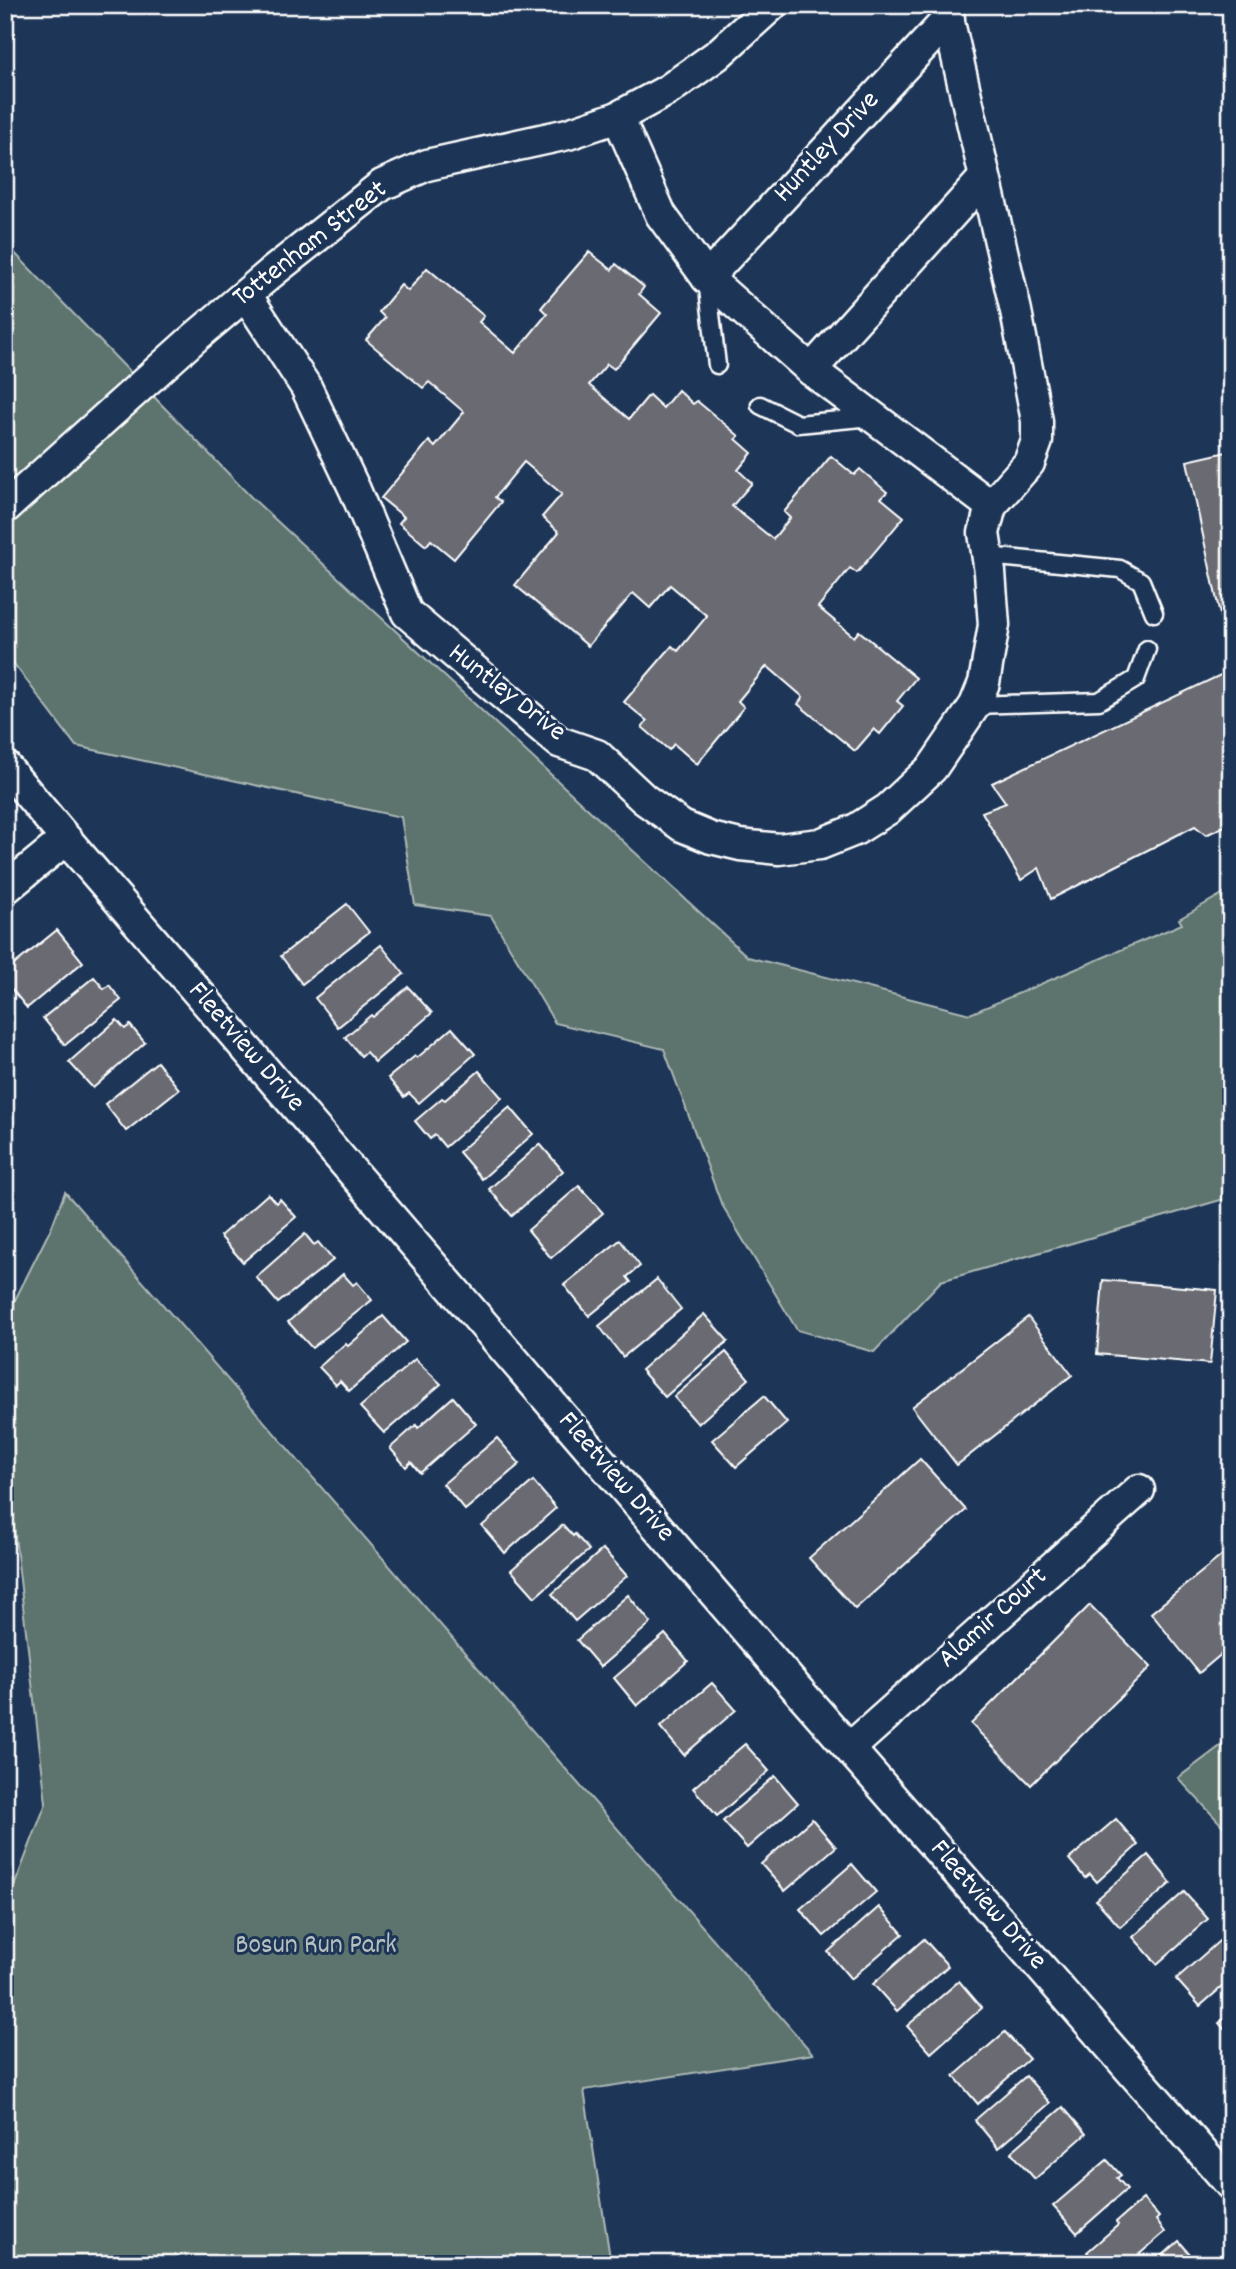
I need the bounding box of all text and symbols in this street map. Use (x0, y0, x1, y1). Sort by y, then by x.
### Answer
street label: Huntley Drive (766, 83, 890, 213)
street label: Tottenham Street (225, 172, 397, 318)
street label: Huntley Drive (438, 635, 574, 753)
street label: Fleetview Drive (177, 974, 313, 1122)
street label: Fleetview Drive (547, 1404, 683, 1552)
street label: Alamir Court (930, 1559, 1058, 1679)
street label: Fleetview Drive (919, 1832, 1055, 1980)
park label: Bosun Run Park (235, 1927, 397, 1967)

